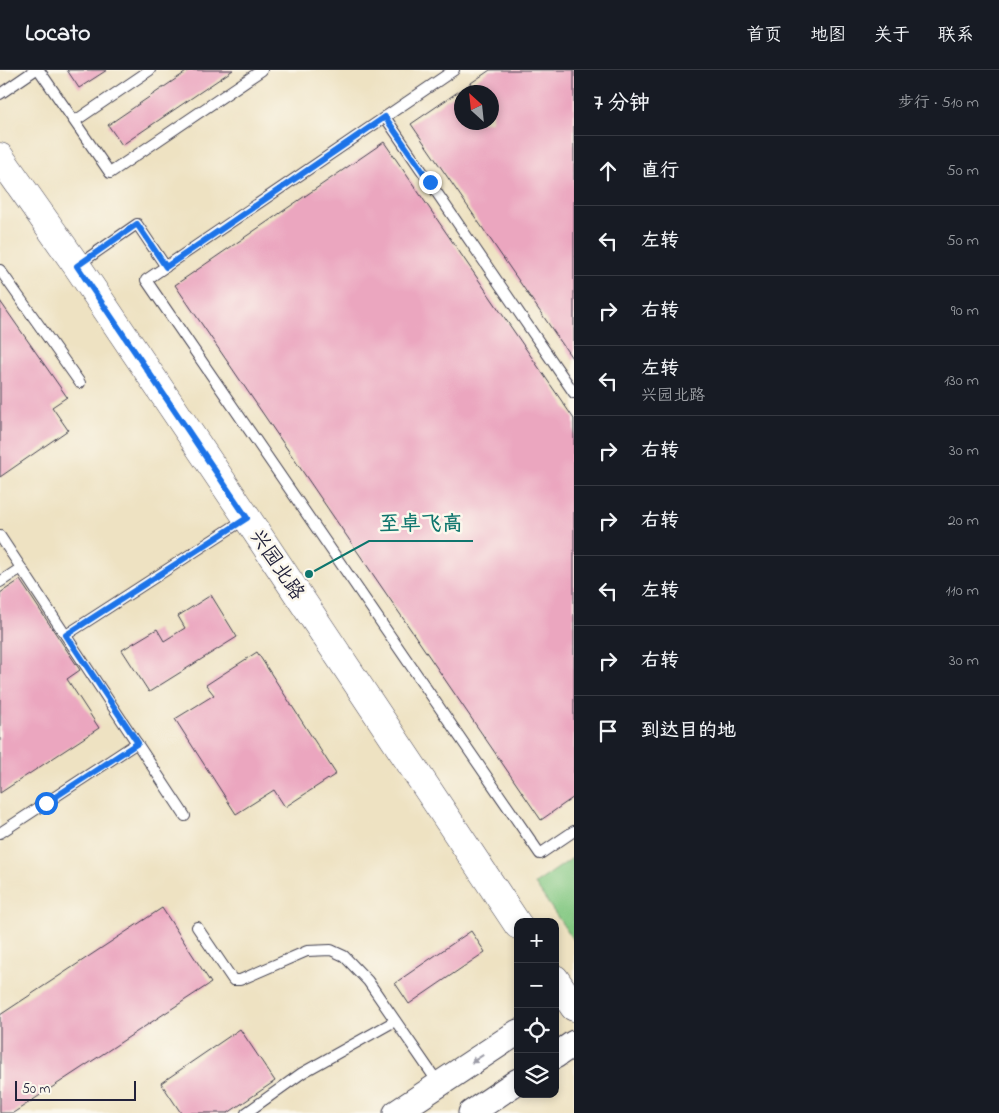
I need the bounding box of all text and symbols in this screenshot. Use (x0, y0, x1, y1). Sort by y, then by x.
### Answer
text: Locato (25, 17, 91, 52)
text: 首页 (746, 23, 782, 49)
text: 地图 (810, 23, 846, 49)
text: 关于 (874, 23, 910, 49)
text: 联系 (938, 23, 974, 49)
north arrow (454, 85, 499, 130)
text: 7 分钟 (594, 89, 650, 119)
text: 步行 · 510 m (898, 91, 979, 115)
icon: ahead (594, 157, 622, 185)
text: 直行 (641, 158, 679, 185)
text: 50 m (947, 159, 979, 183)
route end (419, 171, 442, 194)
icon: left (594, 227, 622, 255)
text: 左转 (641, 228, 679, 255)
text: 50 m (947, 229, 979, 253)
icon: right (594, 297, 622, 325)
text: 右转 (641, 298, 679, 325)
text: 90 m (951, 299, 979, 323)
text: 左转 (641, 356, 679, 383)
icon: left (594, 367, 622, 395)
text: 130 m (944, 369, 979, 393)
text: 兴园北路 (641, 384, 705, 408)
icon: right (594, 437, 622, 465)
text: 右转 (641, 438, 679, 465)
text: 30 m (949, 439, 979, 463)
callout: 至卓飞高 (369, 505, 473, 541)
icon: right (594, 507, 622, 535)
text: 右转 (641, 508, 679, 535)
text: 20 m (948, 509, 979, 533)
text: 至卓飞高 (379, 510, 463, 540)
street label: 兴园北路 (242, 524, 311, 607)
icon: left (594, 577, 622, 605)
text: 左转 (641, 578, 679, 605)
text: 110 m (945, 579, 979, 603)
icon: right (594, 647, 622, 675)
text: 右转 (641, 648, 679, 675)
text: 30 m (949, 649, 979, 673)
icon: arrive (594, 717, 622, 745)
text: 到达目的地 (641, 718, 736, 745)
route start (35, 792, 58, 815)
map controls (514, 918, 559, 1098)
button: + (514, 918, 559, 963)
button: − (514, 963, 559, 1008)
button: locate (514, 1008, 559, 1053)
button: layers (514, 1053, 559, 1098)
one-way arrow (470, 1054, 484, 1064)
scale bar (15, 1078, 136, 1101)
text: 50 m (22, 1079, 50, 1100)

